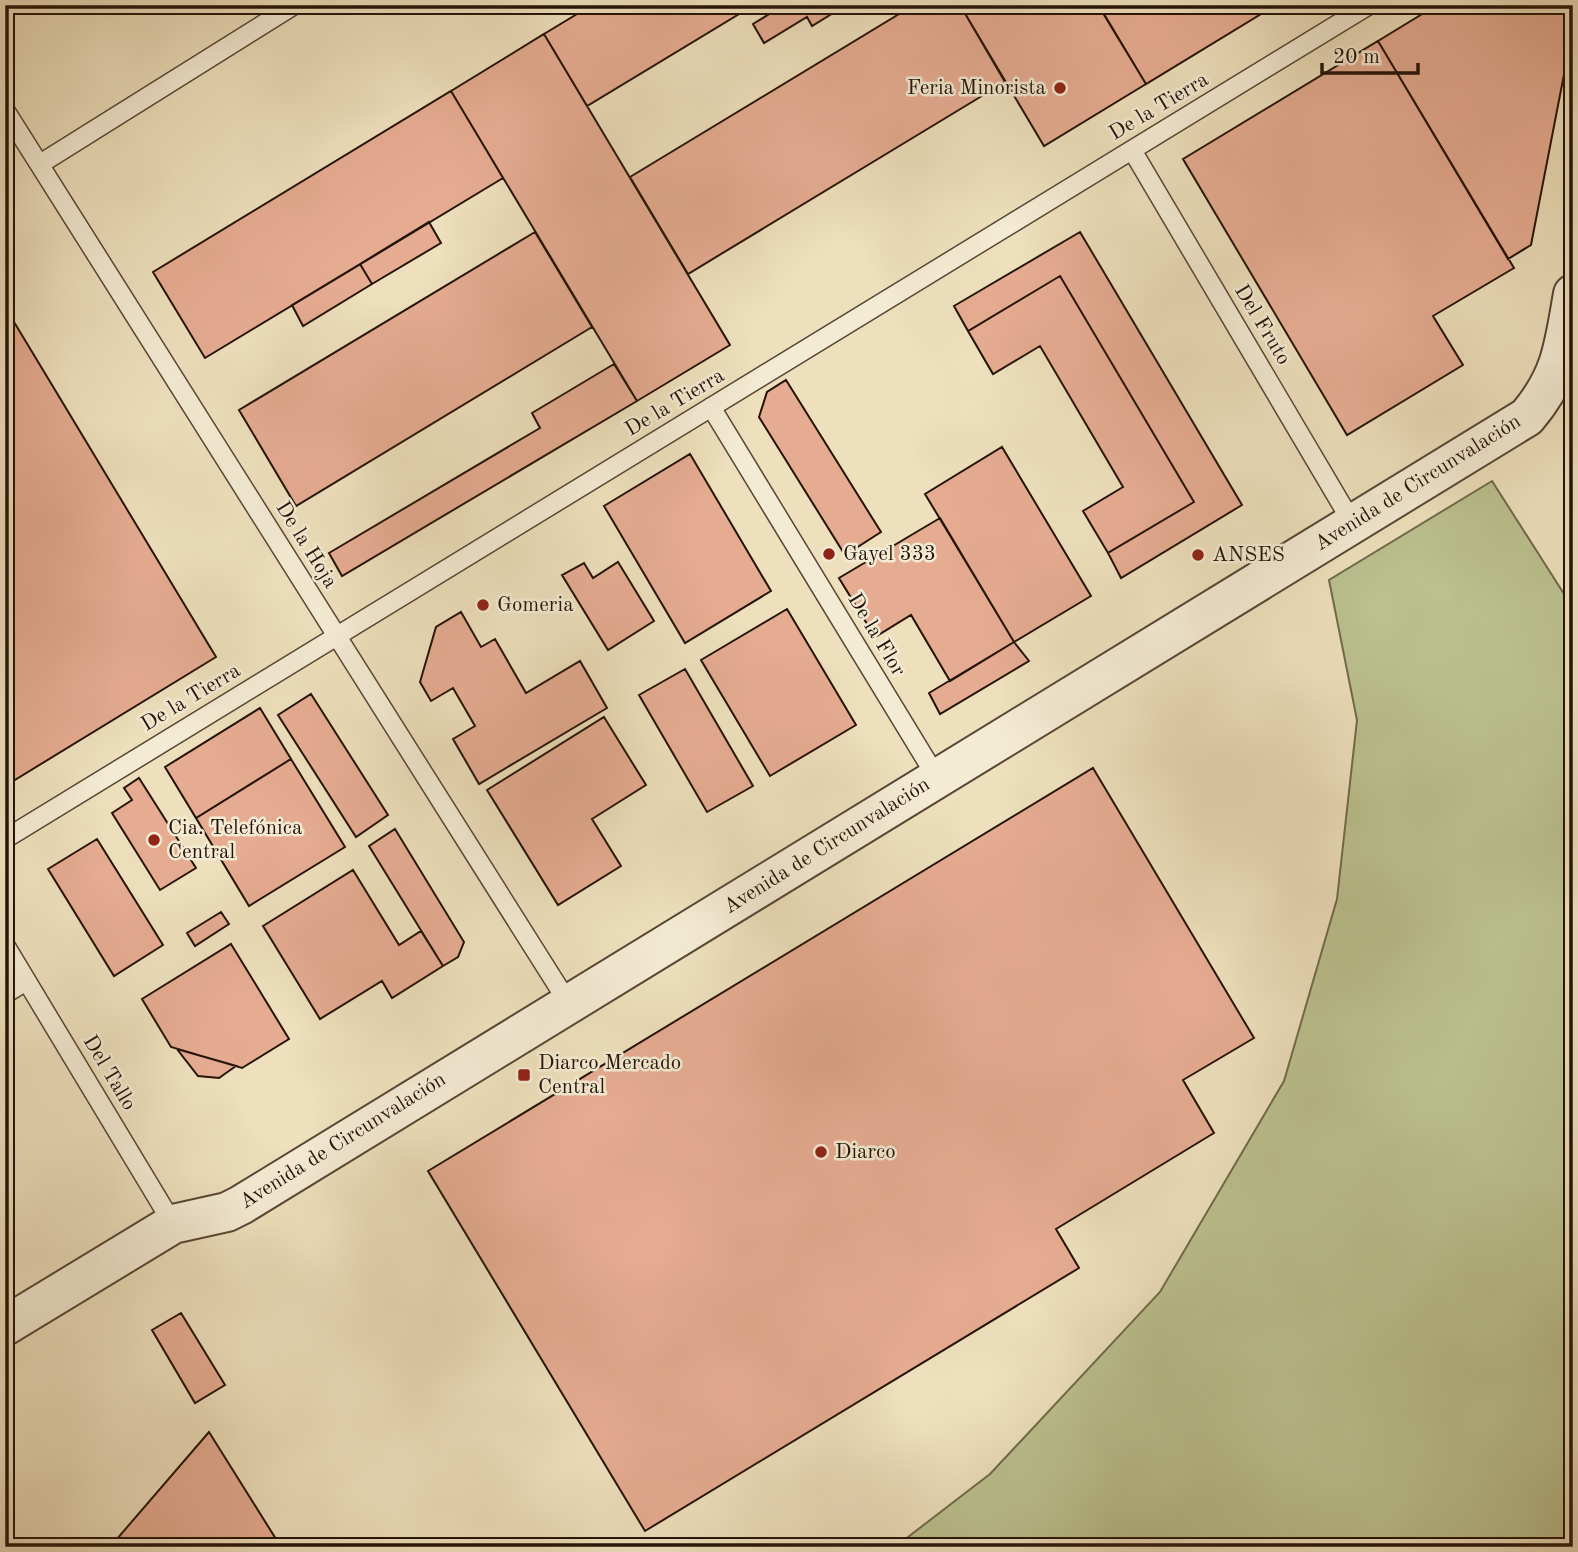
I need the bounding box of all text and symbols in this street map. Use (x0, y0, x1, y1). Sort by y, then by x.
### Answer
scale bar (1322, 32, 1419, 76)
text: 20 m (1333, 47, 1380, 68)
street label: De la Tierra (1106, 69, 1212, 145)
place label: Feria Minorista (907, 78, 1046, 99)
marker: Feria Minorista (1052, 80, 1068, 96)
street label: Del Fruto (1230, 281, 1294, 369)
street label: De la Tierra (622, 365, 728, 441)
street label: Avenida de Circunvalación (1311, 411, 1525, 555)
street label: De la Hoja (271, 498, 341, 592)
place label: Gayel 333 (843, 544, 936, 565)
place label: ANSES (1212, 545, 1285, 566)
marker: Gayel 333 (821, 546, 837, 562)
marker: ANSES (1190, 547, 1206, 563)
street label: De la Flor (843, 590, 909, 680)
place label: Gomeria (497, 595, 574, 616)
marker: Gomeria (475, 597, 491, 613)
street label: De la Tierra (138, 660, 244, 736)
street label: Avenida de Circunvalación (720, 774, 934, 918)
place label: Cia. Telefónica Central (168, 818, 302, 863)
marker: Cia. Telefónica Central (146, 832, 162, 848)
street label: Del Tallo (78, 1032, 140, 1114)
place label: Diarco Mercado Central (538, 1053, 681, 1098)
marker: Diarco Mercado Central (516, 1067, 532, 1083)
street label: Avenida de Circunvalación (236, 1069, 450, 1213)
place label: Diarco (835, 1142, 896, 1163)
marker: Diarco (813, 1144, 829, 1160)

